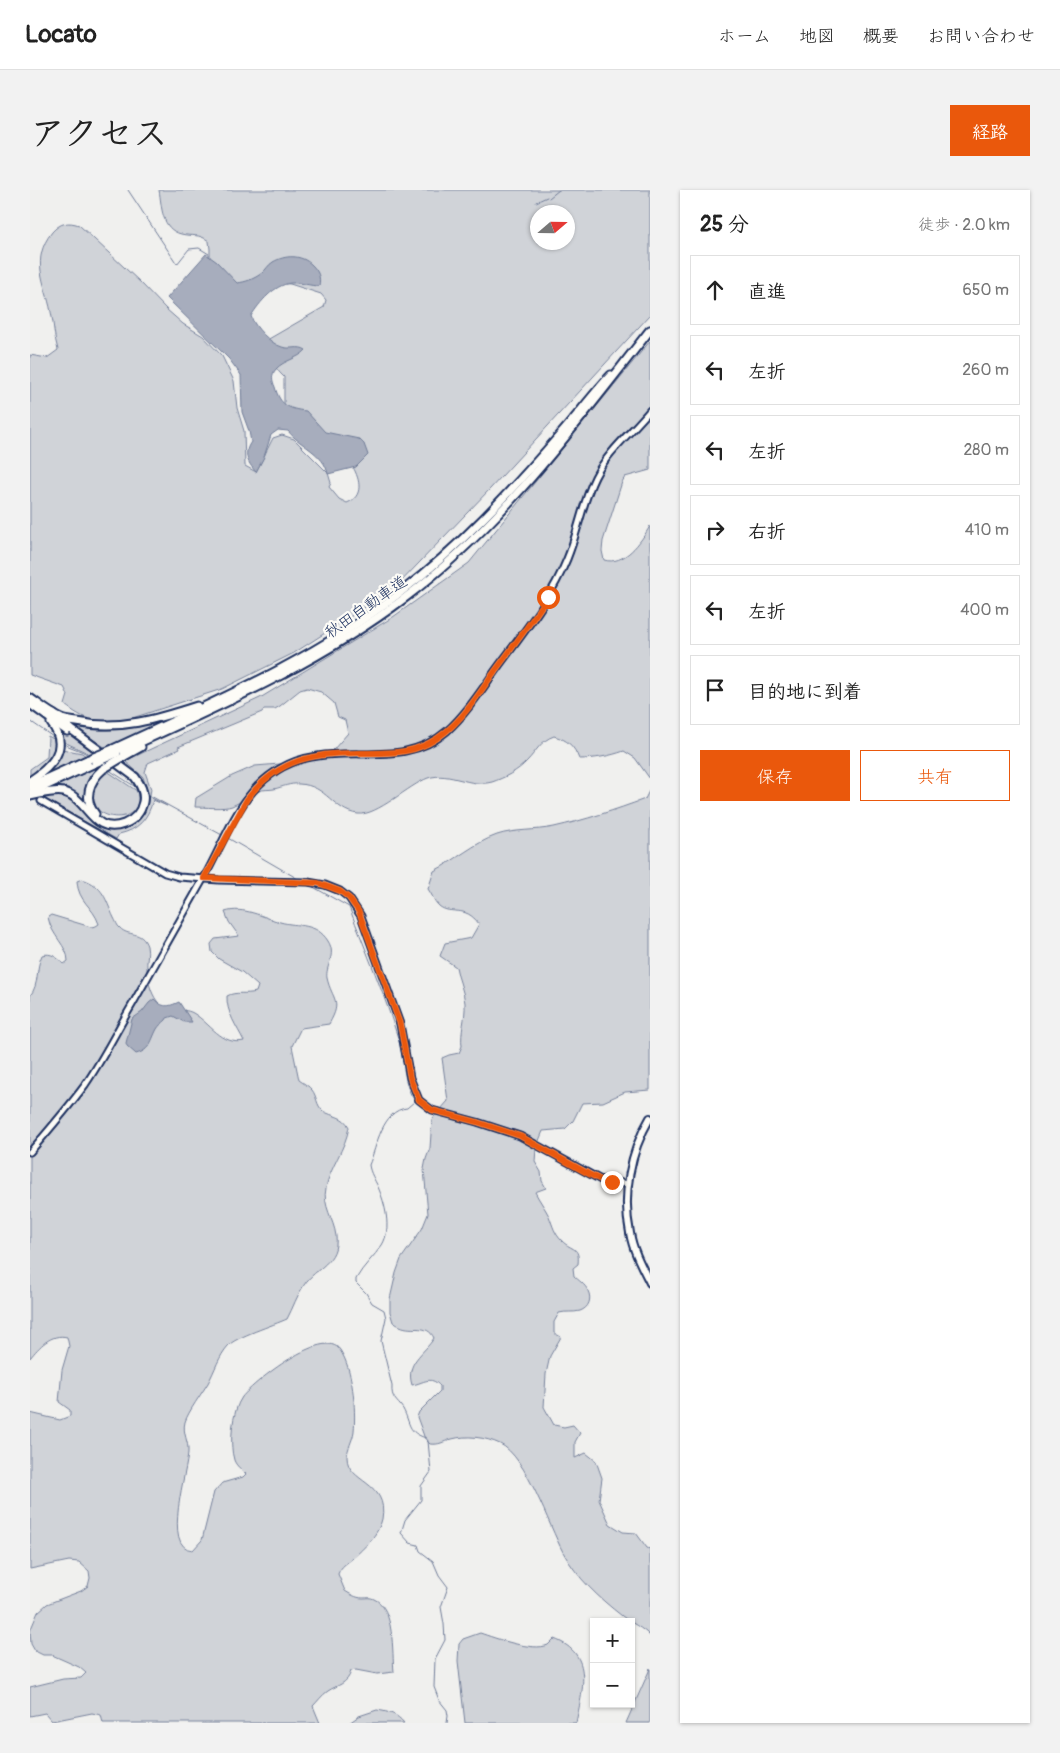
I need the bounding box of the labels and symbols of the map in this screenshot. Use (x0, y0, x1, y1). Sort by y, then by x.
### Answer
north arrow (530, 205, 575, 250)
street label: 秋田自動車道 (321, 571, 411, 643)
route start (537, 586, 560, 609)
route end (601, 1171, 624, 1194)

